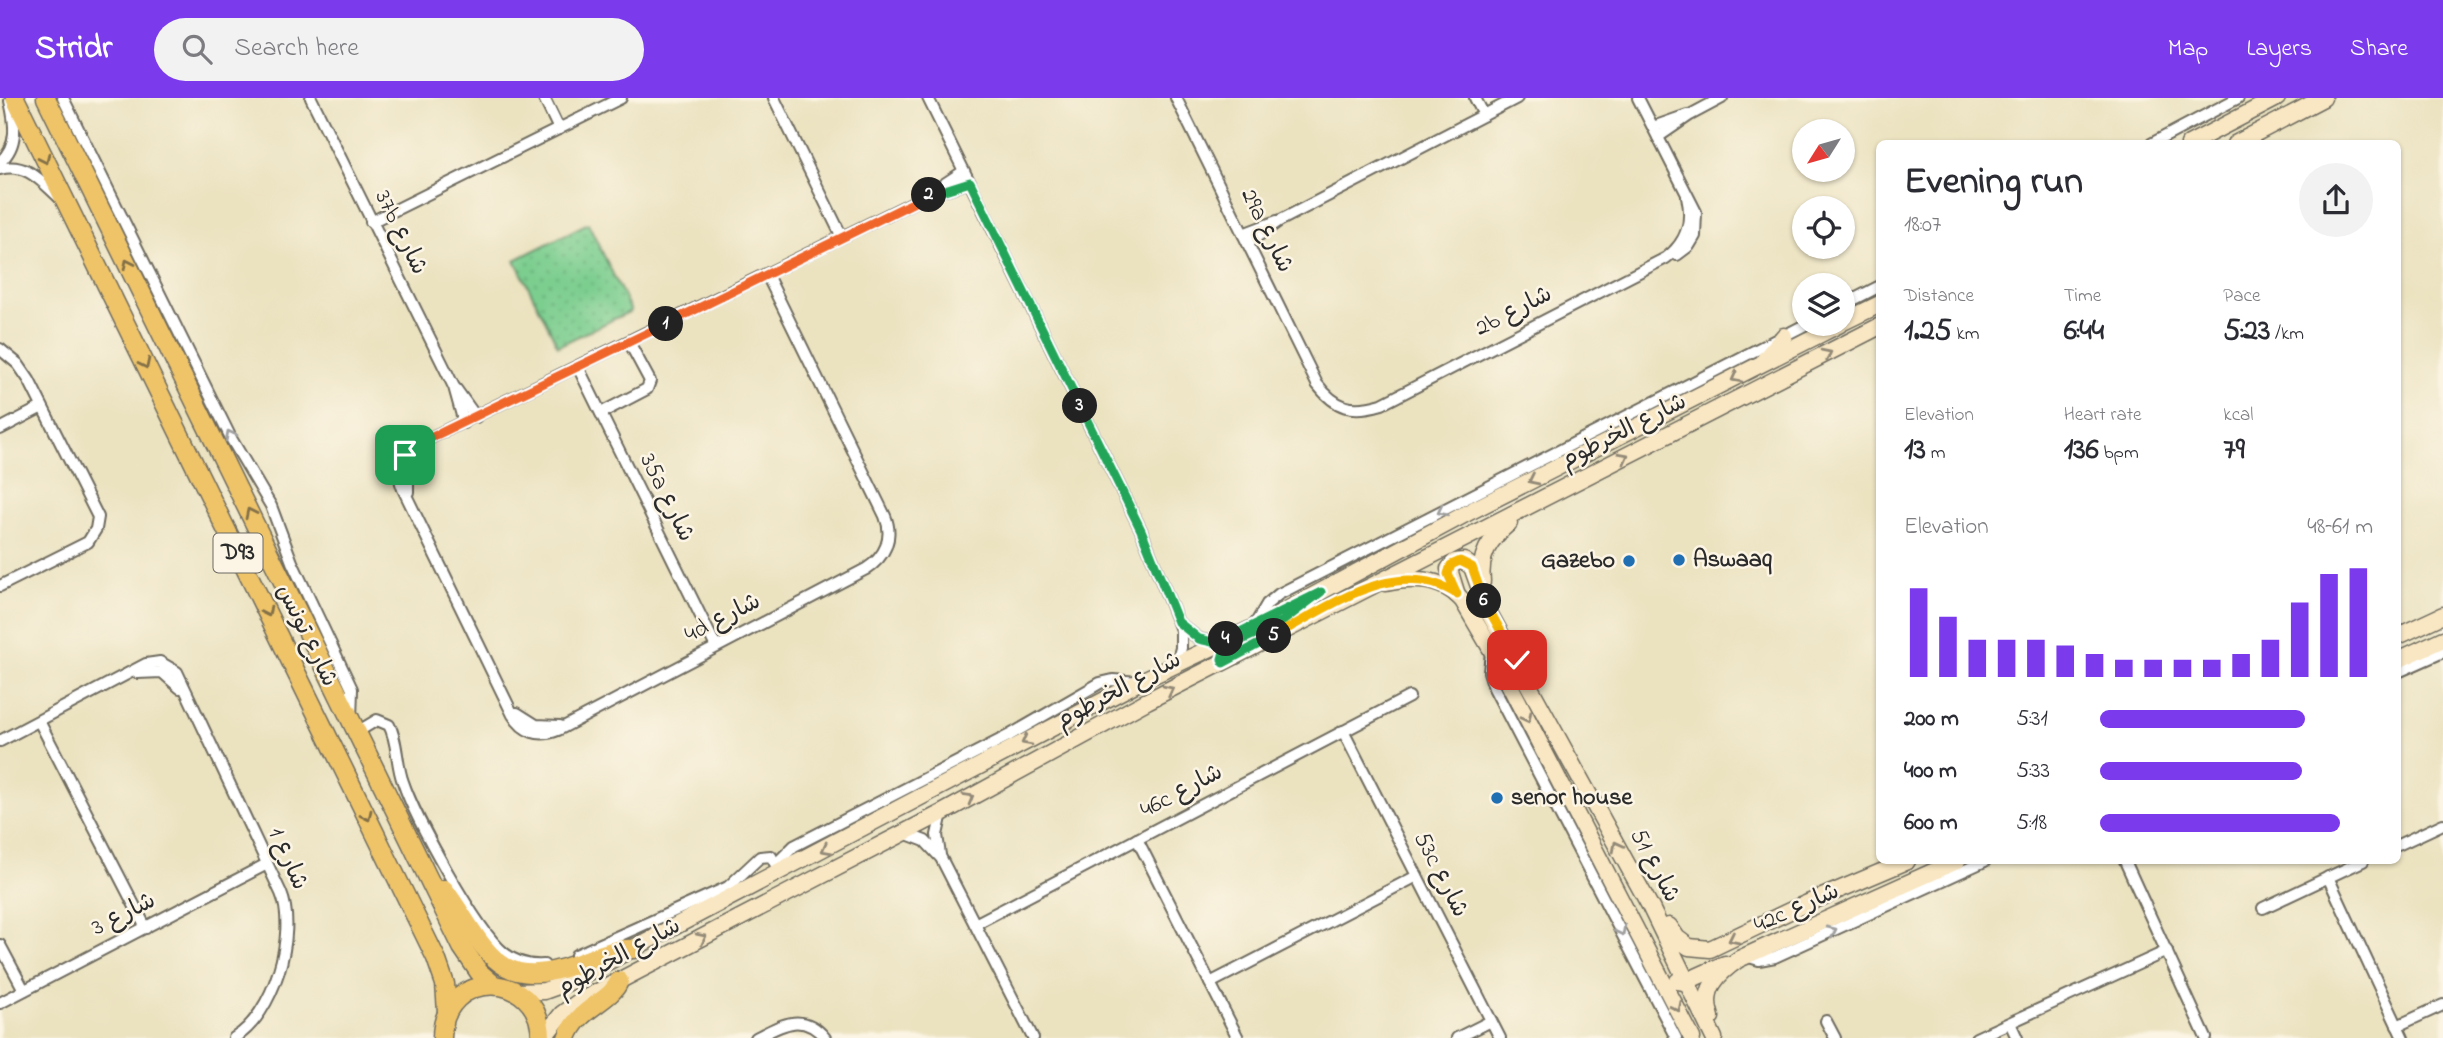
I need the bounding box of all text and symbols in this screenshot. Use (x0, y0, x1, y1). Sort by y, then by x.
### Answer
search box (154, 18, 644, 81)
text: Stridr (35, 25, 112, 73)
icon: search (178, 30, 216, 68)
text: Search here (234, 30, 359, 68)
text: Map (2168, 32, 2208, 67)
text: Layers (2246, 32, 2312, 67)
text: Share (2350, 32, 2408, 67)
north arrow (1792, 119, 1855, 182)
map controls (1792, 119, 1855, 336)
one-way arrow (37, 152, 51, 164)
text: Evening run (1904, 155, 2083, 211)
button: share (2299, 163, 2373, 237)
pin: 2 (912, 178, 946, 212)
text: 2 (924, 181, 933, 208)
street label: 29a شارع (1231, 183, 1301, 279)
street label: 37b شارع (364, 185, 436, 281)
button: locate (1792, 196, 1855, 259)
text: 18:07 (1904, 209, 1941, 242)
one-way arrow (122, 259, 136, 271)
button: layers (1792, 273, 1855, 336)
street label: 2b شارع (1469, 278, 1559, 346)
text: Distance (1904, 283, 1974, 310)
text: Time (2064, 283, 2101, 310)
text: Pace (2223, 283, 2260, 310)
pin: 1 (648, 306, 684, 342)
text: 1 (662, 310, 669, 337)
text: 1.25 (1904, 310, 1952, 354)
text: 6:44 (2064, 310, 2104, 354)
text: 5:23 (2223, 310, 2270, 354)
text: km (1952, 321, 1980, 348)
text: /km (2270, 321, 2304, 348)
one-way arrow (1819, 348, 1832, 362)
one-way arrow (137, 357, 151, 369)
one-way arrow (1731, 370, 1744, 383)
street label: شارع الخرطوم (1555, 385, 1693, 479)
pin: 3 (1062, 388, 1098, 424)
text: 3 (1076, 392, 1083, 419)
text: Elevation (1904, 402, 1974, 429)
text: Heart rate (2064, 402, 2142, 429)
text: kcal (2223, 402, 2254, 429)
pin (375, 425, 435, 485)
text: 13 (1904, 429, 1926, 473)
text: 136 (2064, 429, 2099, 473)
text: 79 (2223, 429, 2245, 473)
one-way arrow (224, 430, 238, 442)
icon: arrive (386, 436, 424, 474)
text: m (1926, 440, 1945, 467)
text: bpm (2099, 440, 2139, 467)
street label: 35a شارع (630, 448, 702, 548)
one-way arrow (1617, 451, 1629, 465)
one-way arrow (1528, 472, 1540, 486)
one-way arrow (1436, 503, 1449, 517)
one-way arrow (244, 508, 258, 520)
text: Elevation (1904, 511, 1989, 544)
text: 48–61 m (2307, 511, 2373, 544)
road number: D93 (214, 534, 262, 573)
place label: Aswaaq (1693, 543, 1772, 578)
place label: Gazebo (1541, 544, 1615, 579)
marker: Aswaaq (1671, 552, 1687, 568)
marker: Gazebo (1621, 553, 1637, 569)
street label: شارع تونس (266, 579, 346, 693)
pin: 6 (1466, 584, 1502, 618)
street label: 4d شارع (679, 585, 767, 653)
text: 6 (1479, 587, 1488, 614)
one-way arrow (258, 605, 272, 617)
pin: 5 (1256, 618, 1292, 654)
pin: 4 (1208, 622, 1244, 656)
text: 5 (1268, 622, 1279, 649)
text: 4 (1222, 625, 1229, 652)
pin (1487, 630, 1547, 690)
icon: check (1498, 641, 1536, 679)
street label: شارع الخرطوم (1050, 643, 1188, 739)
one-way arrow (1162, 685, 1174, 699)
text: 200 m (1904, 703, 1959, 736)
text: 5:31 (2016, 703, 2048, 736)
one-way arrow (1518, 711, 1532, 723)
one-way arrow (1021, 733, 1033, 747)
text: 400 m (1904, 755, 1957, 788)
text: 5:33 (2016, 755, 2050, 788)
street label: 46c شارع (1134, 756, 1230, 828)
place label: senor house (1511, 781, 1633, 816)
marker: senor house (1489, 790, 1505, 806)
one-way arrow (961, 793, 974, 806)
text: 600 m (1904, 807, 1958, 840)
text: 5:18 (2016, 807, 2047, 840)
one-way arrow (358, 809, 372, 821)
street label: شارع 1 (258, 822, 316, 896)
street label: شارع 51 (1620, 823, 1688, 909)
street label: 53c شارع (1403, 826, 1477, 924)
one-way arrow (820, 840, 833, 854)
one-way arrow (1612, 840, 1626, 853)
street label: 42c شارع (1749, 875, 1845, 943)
street label: شارع 3 (86, 884, 162, 946)
street label: شارع الخرطوم (550, 909, 688, 1007)
one-way arrow (1612, 924, 1626, 936)
one-way arrow (1825, 925, 1837, 939)
one-way arrow (1728, 931, 1740, 945)
one-way arrow (695, 932, 707, 946)
one-way arrow (1669, 1000, 1683, 1012)

